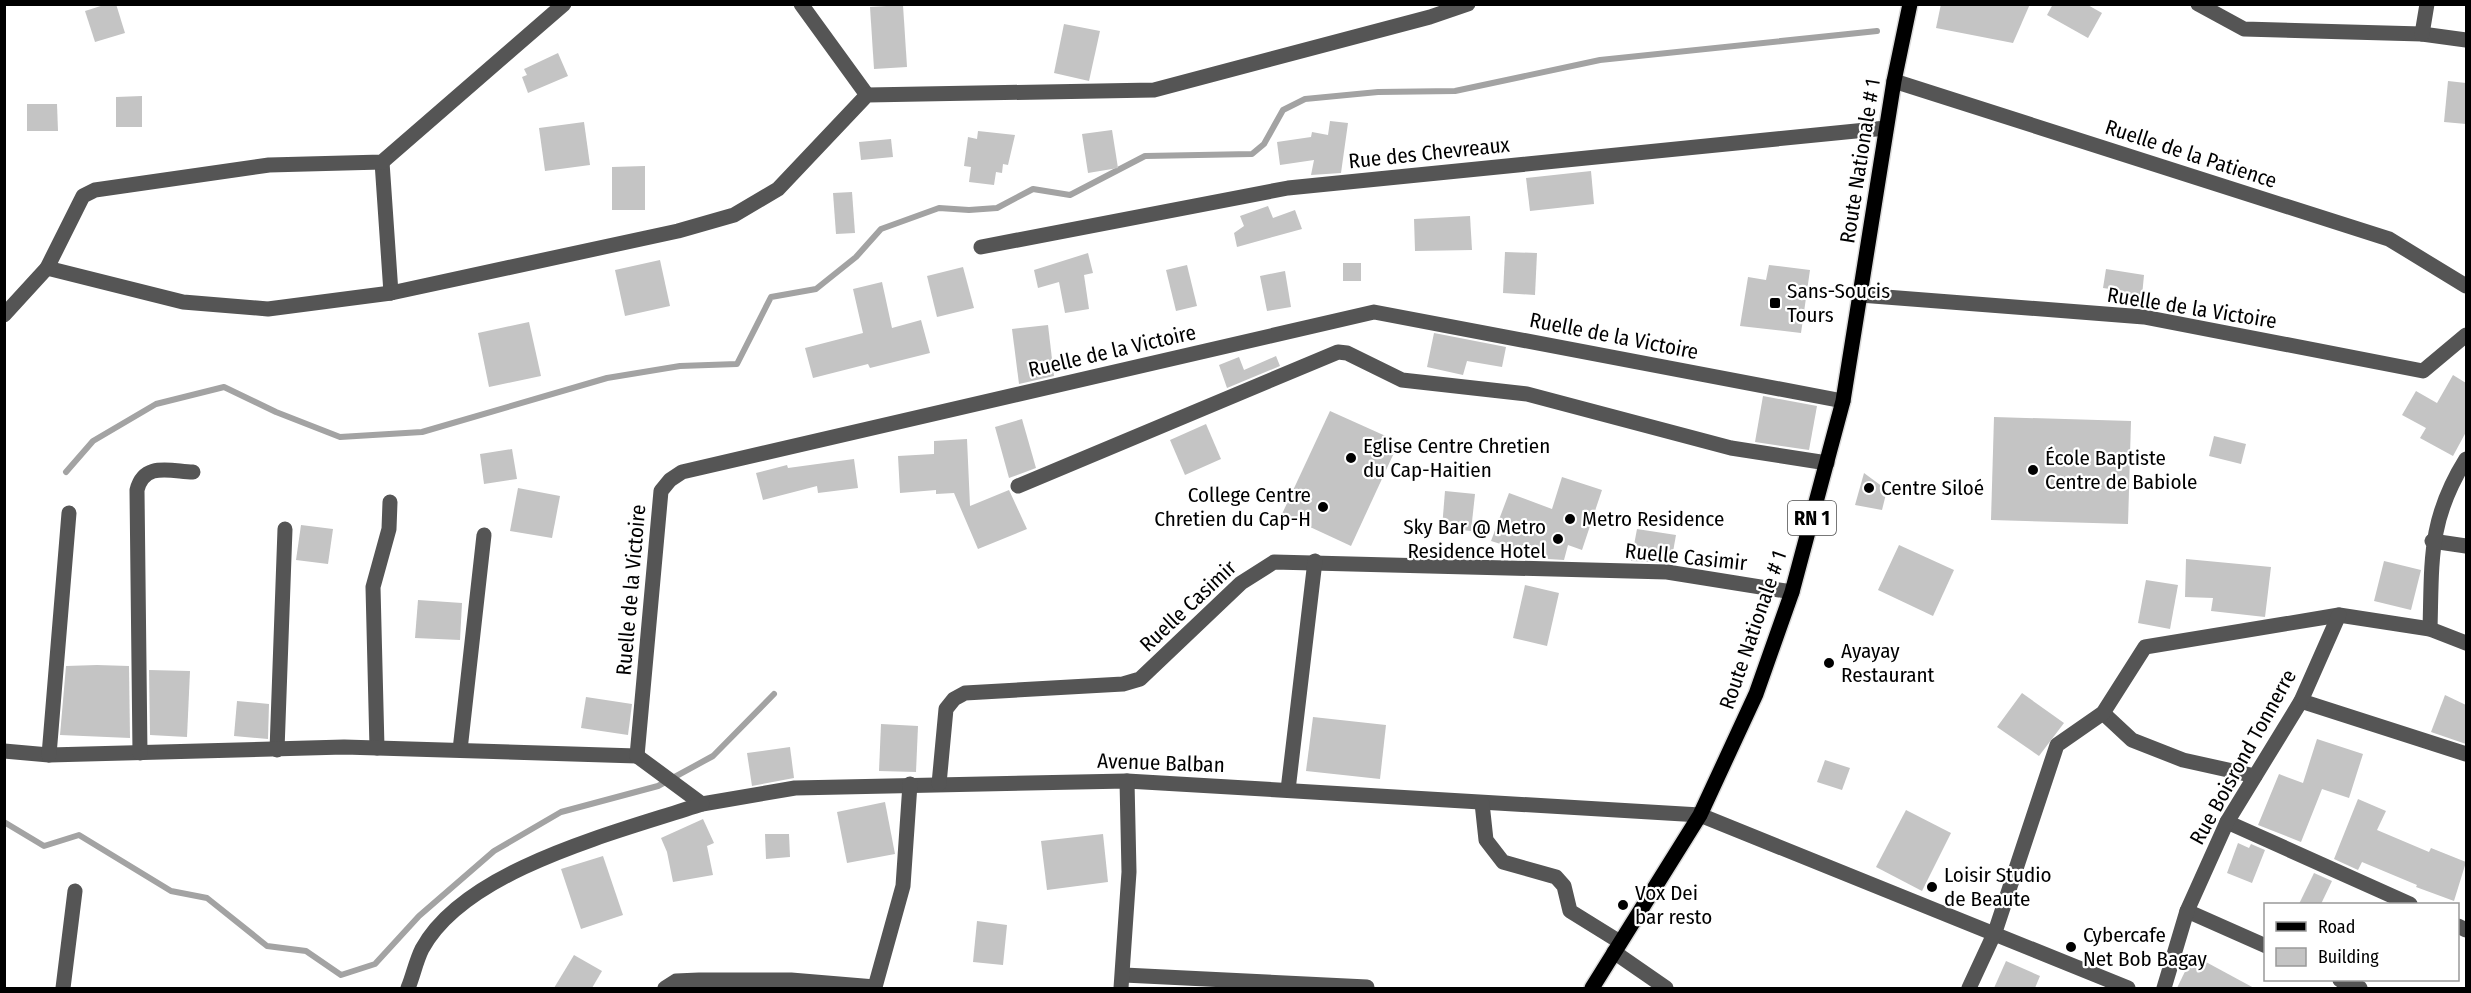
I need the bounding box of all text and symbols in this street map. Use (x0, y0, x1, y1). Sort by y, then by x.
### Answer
street label: Route Nationale # 1 (1834, 77, 1886, 245)
street label: Ruelle de la Patience (2102, 114, 2280, 194)
street label: Rue des Chevreaux (1347, 132, 1512, 174)
place label: Sans-Soucis Tours (1787, 278, 1890, 328)
street label: Ruelle de la Victoire (2105, 282, 2279, 334)
marker: Sans-Soucis Tours (1768, 296, 1782, 310)
street label: Ruelle de la Victoire (1527, 307, 1701, 365)
street label: Ruelle de la Victoire (1026, 319, 1198, 383)
place label: Eglise Centre Chretien du Cap-Haitien (1363, 433, 1550, 483)
place label: École Baptiste Centre de Babiole (2045, 445, 2197, 495)
marker: Eglise Centre Chretien du Cap-Haitien (1344, 451, 1358, 465)
marker: École Baptiste Centre de Babiole (2026, 463, 2040, 477)
place label: Centre Siloé (1881, 475, 1984, 501)
marker: Centre Siloé (1862, 481, 1876, 495)
place label: College Centre Chretien du Cap-H (1154, 482, 1311, 532)
marker: College Centre Chretien du Cap-H (1316, 500, 1330, 514)
road number: RN 1 (1788, 501, 1836, 535)
street label: Ruelle de la Victoire (611, 504, 651, 676)
place label: Metro Residence (1582, 506, 1724, 532)
marker: Metro Residence (1563, 512, 1577, 526)
place label: Sky Bar @ Metro Residence Hotel (1403, 514, 1546, 564)
marker: Sky Bar @ Metro Residence Hotel (1551, 532, 1565, 546)
street label: Ruelle Casimir (1624, 538, 1749, 576)
street label: Route Nationale # 1 (1714, 547, 1792, 713)
street label: Ruelle Casimir (1134, 554, 1242, 657)
place label: Ayayay Restaurant (1841, 638, 1934, 688)
marker: Ayayay Restaurant (1822, 656, 1836, 670)
street label: Rue Boisrond Tonnerre (2184, 665, 2302, 849)
street label: Avenue Balban (1097, 748, 1225, 778)
place label: Loisir Studio de Beaute (1944, 862, 2052, 912)
place label: Vox Dei bar resto (1635, 880, 1712, 930)
marker: Loisir Studio de Beaute (1925, 880, 1939, 894)
marker: Vox Dei bar resto (1616, 898, 1630, 912)
legend (2264, 903, 2459, 981)
text: Road (2318, 916, 2355, 938)
place label: Cybercafe Net Bob Bagay (2083, 922, 2208, 972)
marker: Cybercafe Net Bob Bagay (2064, 940, 2078, 954)
text: Building (2318, 946, 2379, 968)

